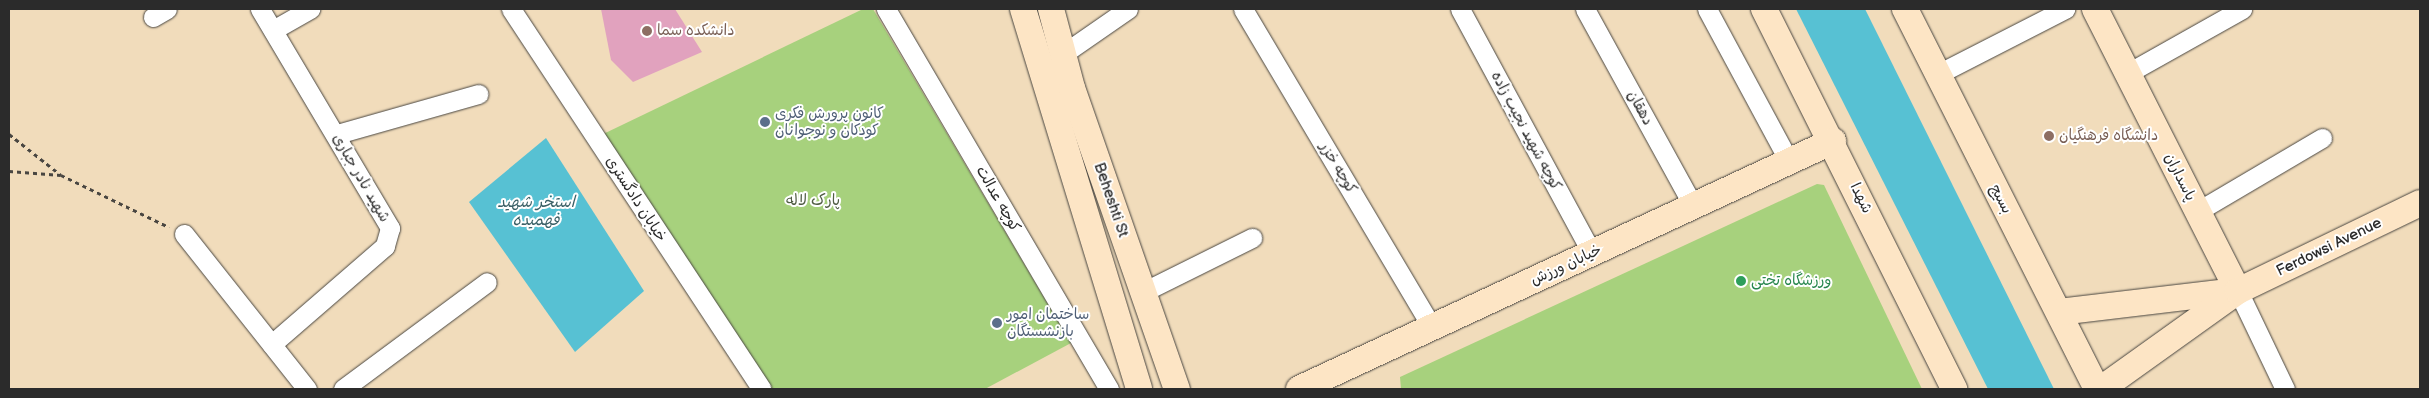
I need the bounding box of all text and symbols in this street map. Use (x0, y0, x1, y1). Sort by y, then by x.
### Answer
place label: دانشکده سما (657, 22, 734, 40)
marker: دانشکده سما (641, 25, 653, 37)
street label: کوچه شهید نجیب زاده (1487, 68, 1565, 194)
street label: دهقان (1623, 87, 1657, 129)
place label: کانون پرورش فکری کودکان و نوجوانان (775, 104, 884, 139)
marker: کانون پرورش فکری کودکان و نوجوانان (759, 116, 771, 128)
place label: دانشگاه فرهنگیان (2059, 127, 2158, 145)
marker: دانشگاه فرهنگیان (2043, 130, 2055, 142)
street label: شهید نادر جباری (328, 131, 394, 225)
street label: کوچه خزر (1316, 139, 1360, 197)
street label: پاسداران (2160, 150, 2200, 204)
street label: خیابان دادگستری (602, 153, 670, 245)
street label: Beheshti St (1090, 160, 1132, 240)
street label: کوچه عدالت (972, 163, 1024, 235)
street label: شهدا (1846, 180, 1876, 216)
street label: بسیج (1986, 181, 2016, 217)
park label: پارک لاله (786, 192, 840, 210)
water label: استخر شهید فهمیده (497, 193, 575, 231)
street label: Ferdowsi Avenue (2273, 214, 2385, 280)
street label: خیابان ورزش (1528, 241, 1604, 289)
place label: ورزشگاه تختی (1751, 272, 1831, 290)
marker: ورزشگاه تختی (1735, 275, 1747, 287)
place label: ساختمان امور بازنشستگان (1007, 305, 1089, 340)
marker: ساختمان امور بازنشستگان (991, 317, 1003, 329)

